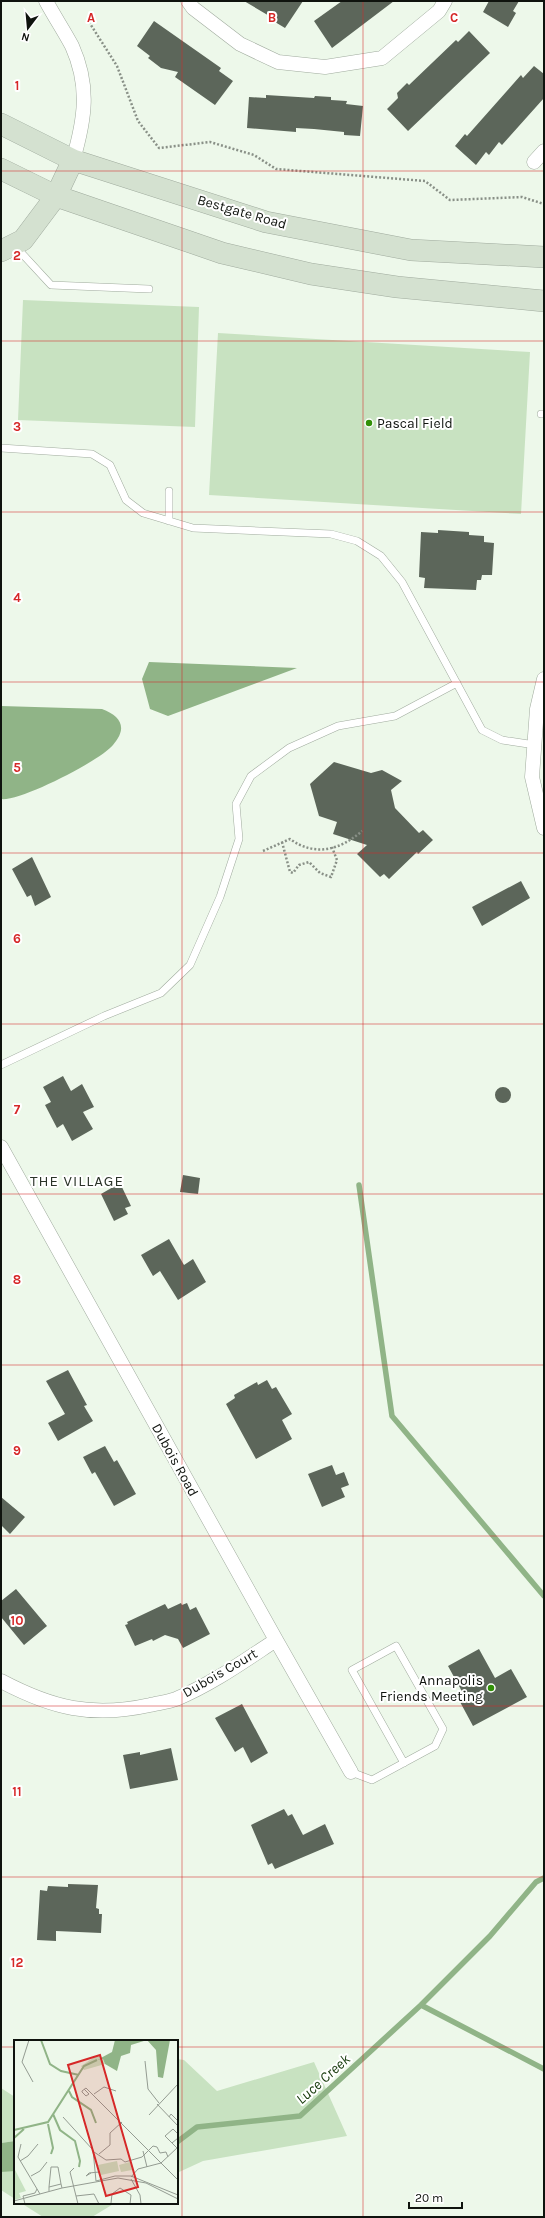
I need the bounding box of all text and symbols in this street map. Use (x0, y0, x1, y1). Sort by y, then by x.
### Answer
north arrow (8, 8, 48, 48)
text: A (87, 10, 95, 25)
text: B (268, 10, 276, 25)
text: C (450, 10, 458, 25)
text: N (20, 30, 31, 44)
text: 1 (15, 78, 19, 93)
street label: Bestgate Road (195, 191, 289, 233)
text: 2 (13, 248, 21, 263)
place label: Pascal Field (377, 415, 453, 432)
marker: Pascal Field (364, 418, 374, 428)
text: 3 (13, 419, 21, 434)
text: 4 (13, 590, 21, 605)
text: 5 (13, 760, 21, 775)
text: 6 (13, 931, 21, 946)
text: 7 (14, 1102, 21, 1117)
district label: THE VILLAGE (30, 1172, 124, 1190)
text: 8 (13, 1272, 21, 1287)
street label: Dubois Road (148, 1421, 202, 1499)
text: 9 (13, 1443, 21, 1458)
text: 10 (11, 1613, 23, 1628)
street label: Dubois Court (180, 1645, 260, 1701)
place label: Annapolis Friends Meeting (380, 1672, 483, 1705)
marker: Annapolis Friends Meeting (486, 1683, 496, 1693)
text: 11 (12, 1784, 22, 1799)
text: 12 (11, 1955, 23, 1970)
inset map (14, 2040, 178, 2204)
water label: Luce Creek (292, 2050, 354, 2108)
scale bar (409, 2184, 462, 2210)
text: 20 m (415, 2191, 443, 2205)

